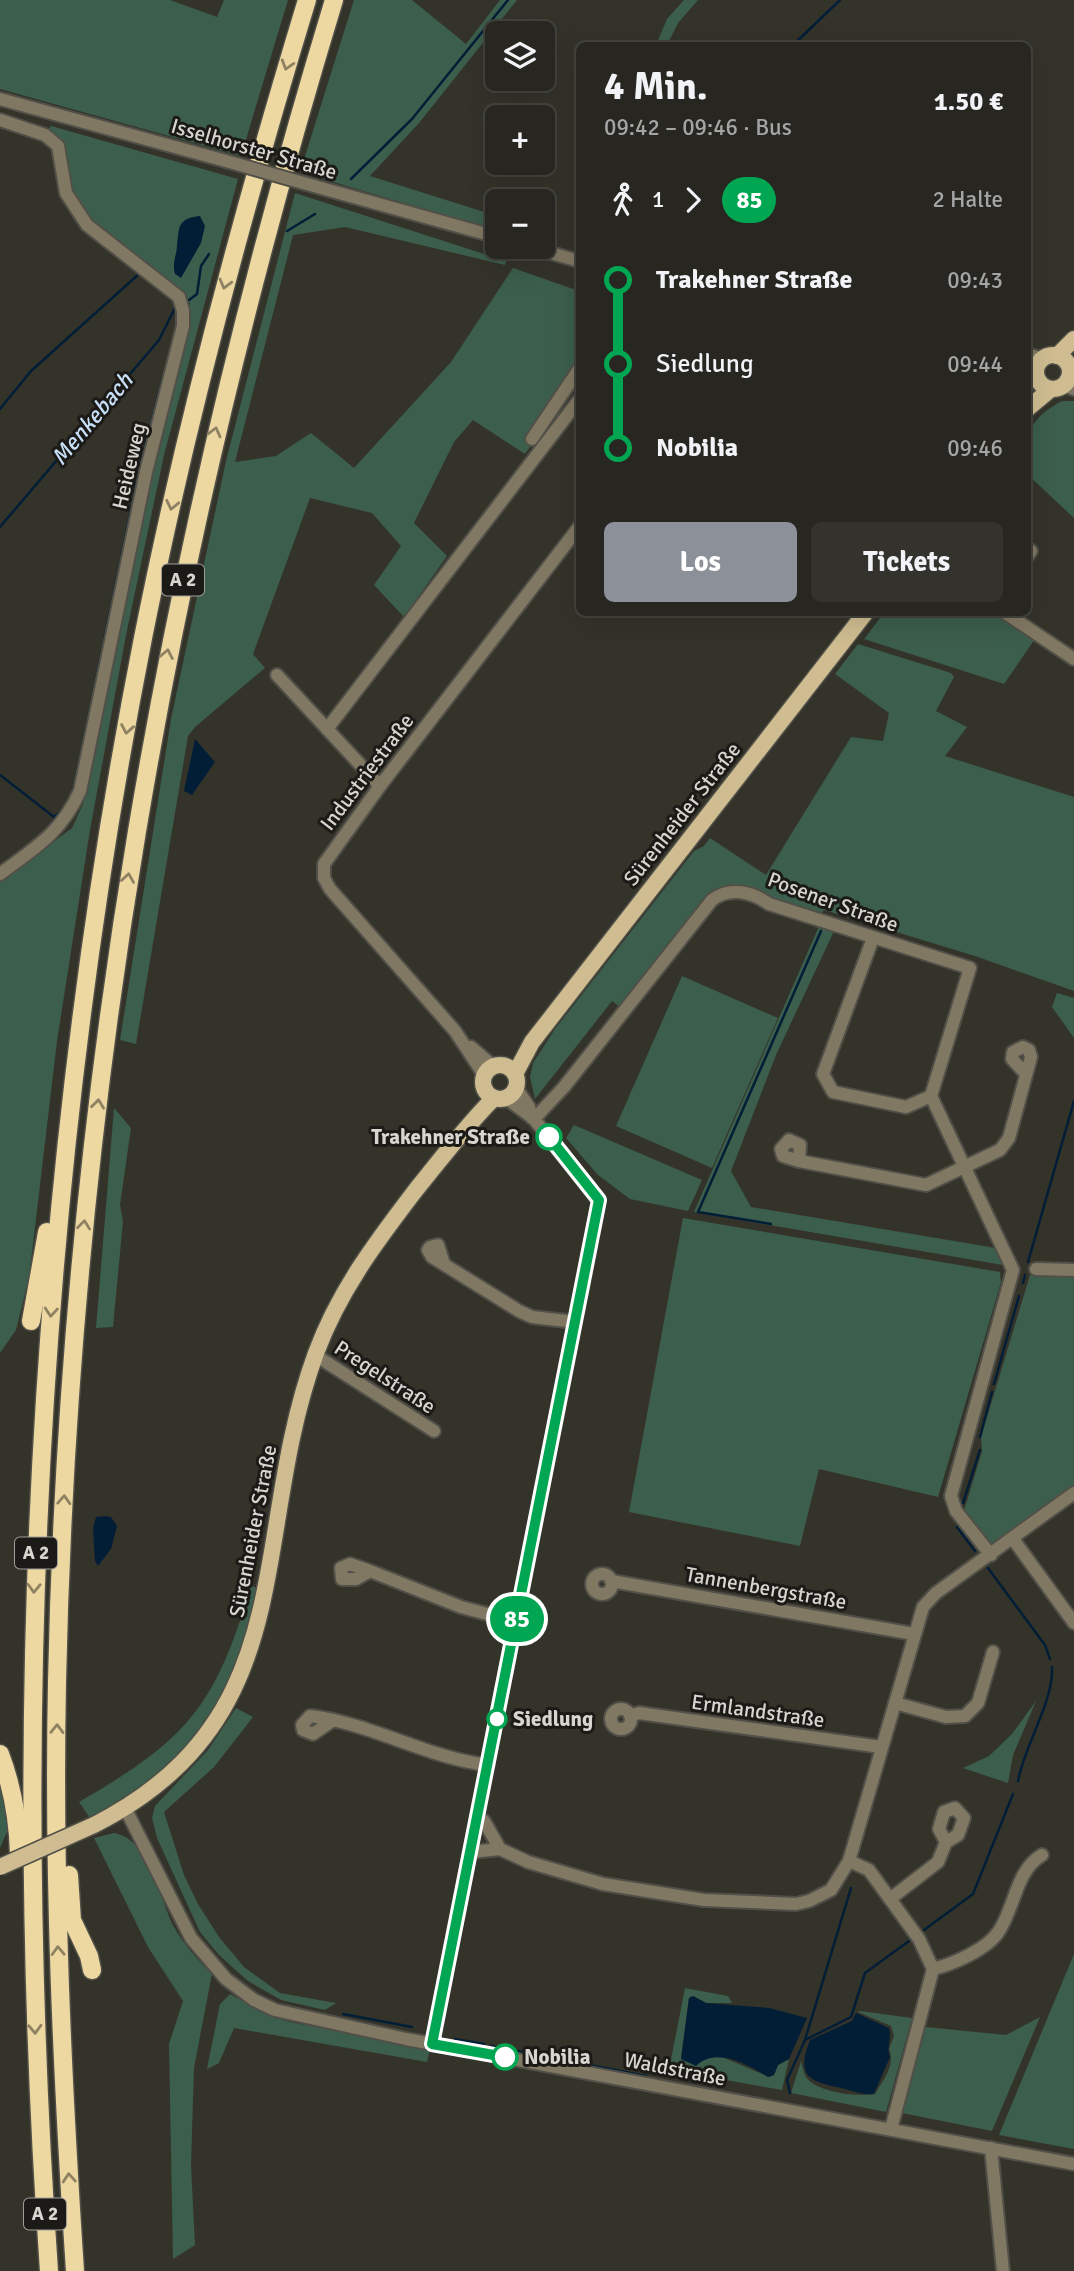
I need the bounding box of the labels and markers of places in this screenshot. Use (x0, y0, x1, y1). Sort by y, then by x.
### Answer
place label: Trakehner Straße (371, 1124, 530, 1150)
marker: Trakehner Straße (536, 1124, 562, 1150)
place label: Siedlung (513, 1706, 593, 1732)
marker: Siedlung (487, 1709, 507, 1729)
marker: Nobilia (492, 2044, 518, 2070)
place label: Nobilia (524, 2044, 591, 2070)

